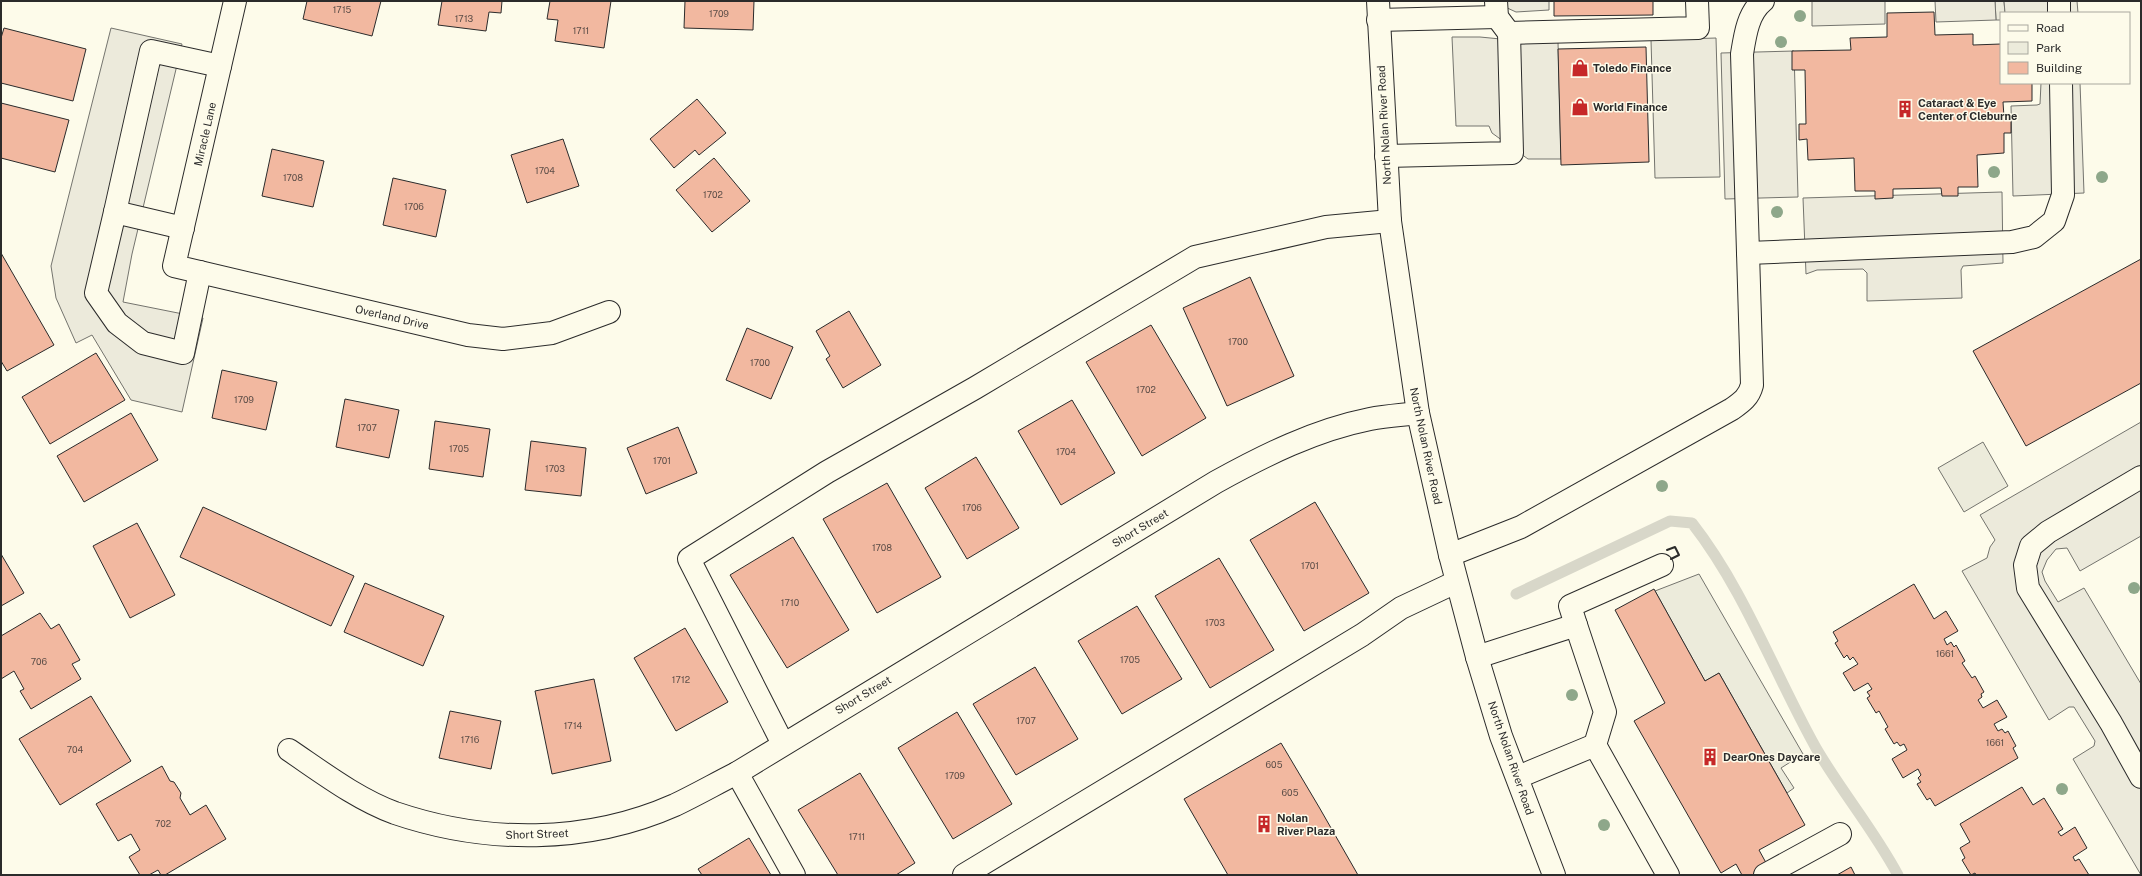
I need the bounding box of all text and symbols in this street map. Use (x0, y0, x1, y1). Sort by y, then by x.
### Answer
house number: 1715 (333, 4, 352, 15)
house number: 1709 (709, 8, 729, 19)
legend (2000, 12, 2130, 84)
house number: 1713 (455, 13, 474, 24)
text: Road (2036, 21, 2064, 35)
house number: 1711 (573, 25, 589, 36)
text: Park (2036, 41, 2062, 55)
shop icon: Toledo Finance (1570, 58, 1590, 78)
text: Building (2036, 61, 2082, 75)
place label: Toledo Finance (1593, 62, 1672, 74)
street label: North Nolan River Road (1375, 65, 1393, 185)
shop icon: World Finance (1570, 97, 1590, 117)
place label: Cataract & Eye Center of Cleburne (1918, 97, 2017, 122)
building icon: Cataract & Eye Center of Cleburne (1895, 99, 1915, 119)
street label: Miracle Lane (192, 101, 218, 167)
place label: World Finance (1593, 101, 1668, 113)
house number: 1704 (535, 165, 555, 176)
house number: 1708 (283, 172, 303, 183)
house number: 1702 (703, 189, 723, 200)
house number: 1706 (404, 201, 424, 212)
street label: Overland Drive (354, 303, 430, 331)
house number: 1700 (1228, 336, 1248, 347)
house number: 1700 (750, 357, 770, 368)
house number: 1702 (1136, 384, 1156, 395)
street label: North Nolan River Road (1408, 386, 1444, 506)
house number: 1709 (234, 394, 254, 405)
house number: 1707 (357, 422, 377, 433)
house number: 1705 (449, 443, 469, 454)
house number: 1704 (1056, 446, 1076, 457)
house number: 1701 (653, 455, 671, 466)
house number: 1703 (545, 463, 565, 474)
house number: 1706 (962, 502, 982, 513)
street label: Short Street (1110, 507, 1170, 549)
house number: 1708 (872, 542, 892, 553)
house number: 1701 (1301, 560, 1319, 571)
house number: 1710 (781, 597, 800, 608)
house number: 1703 (1205, 617, 1225, 628)
house number: 1661 (1936, 648, 1954, 659)
house number: 1705 (1120, 654, 1140, 665)
house number: 706 (31, 656, 48, 667)
house number: 1712 (672, 674, 690, 685)
street label: Short Street (833, 674, 893, 716)
street label: North Nolan River Road (1486, 700, 1536, 816)
house number: 1707 (1016, 715, 1036, 726)
house number: 1714 (564, 720, 583, 731)
house number: 1716 (461, 734, 480, 745)
house number: 1661 (1986, 737, 2004, 748)
house number: 704 (67, 744, 84, 755)
building icon: DearOnes Daycare (1700, 747, 1720, 767)
place label: DearOnes Daycare (1723, 751, 1820, 763)
house number: 605 (1266, 759, 1283, 770)
house number: 1709 (945, 770, 965, 781)
house number: 605 (1282, 787, 1299, 798)
place label: Nolan River Plaza (1277, 812, 1335, 837)
building icon: Nolan River Plaza (1254, 814, 1274, 834)
house number: 702 (155, 818, 171, 829)
street label: Short Street (505, 827, 569, 841)
house number: 1711 (849, 831, 865, 842)

